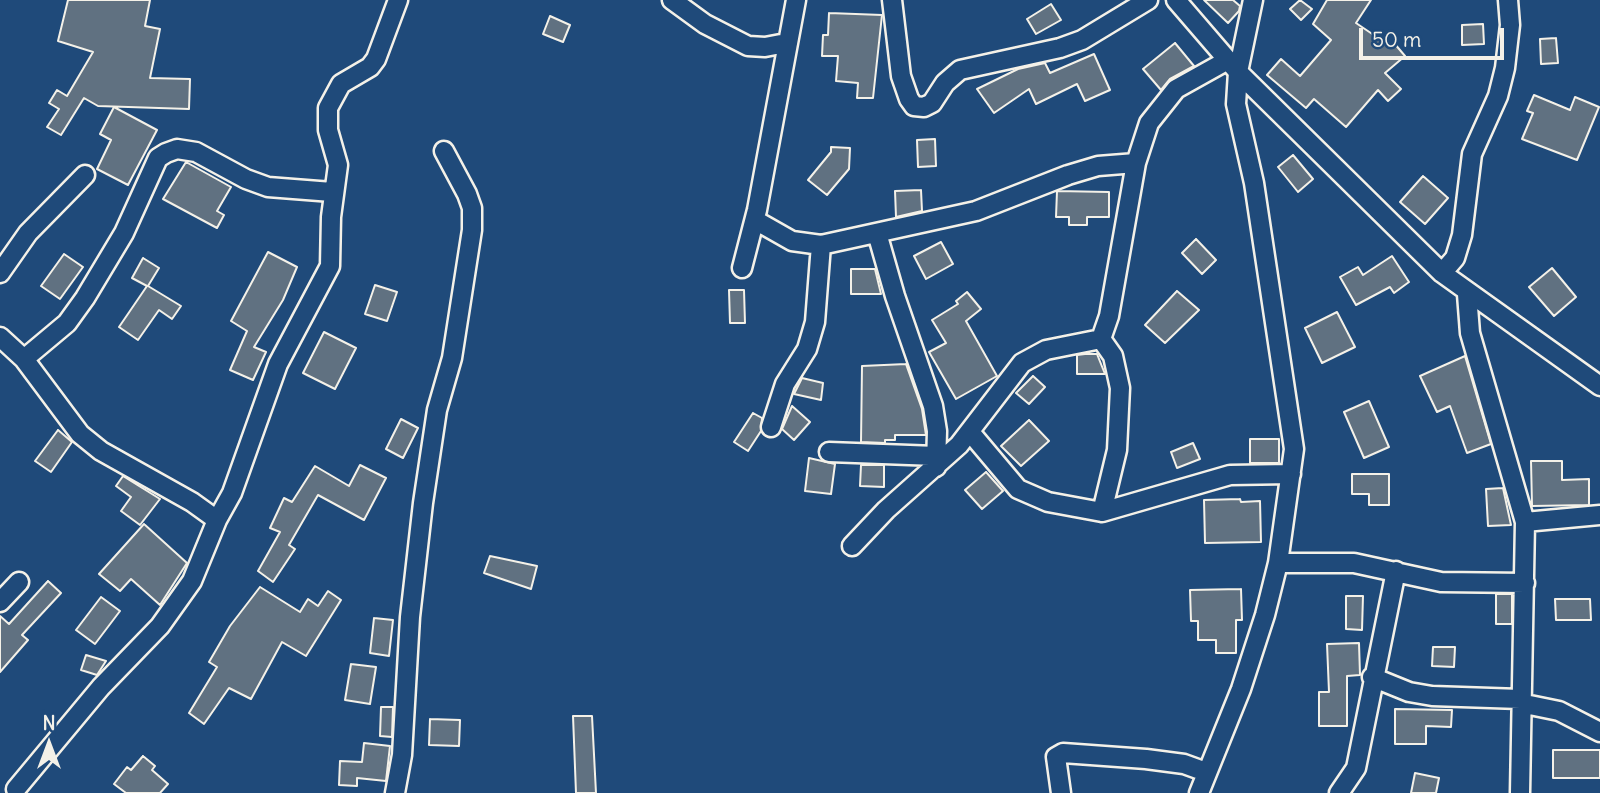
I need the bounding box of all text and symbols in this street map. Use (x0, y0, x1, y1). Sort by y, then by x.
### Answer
scale bar (1362, 14, 1507, 58)
text: 50 m (1372, 26, 1421, 53)
north arrow (14, 709, 84, 779)
text: N (42, 711, 56, 735)

